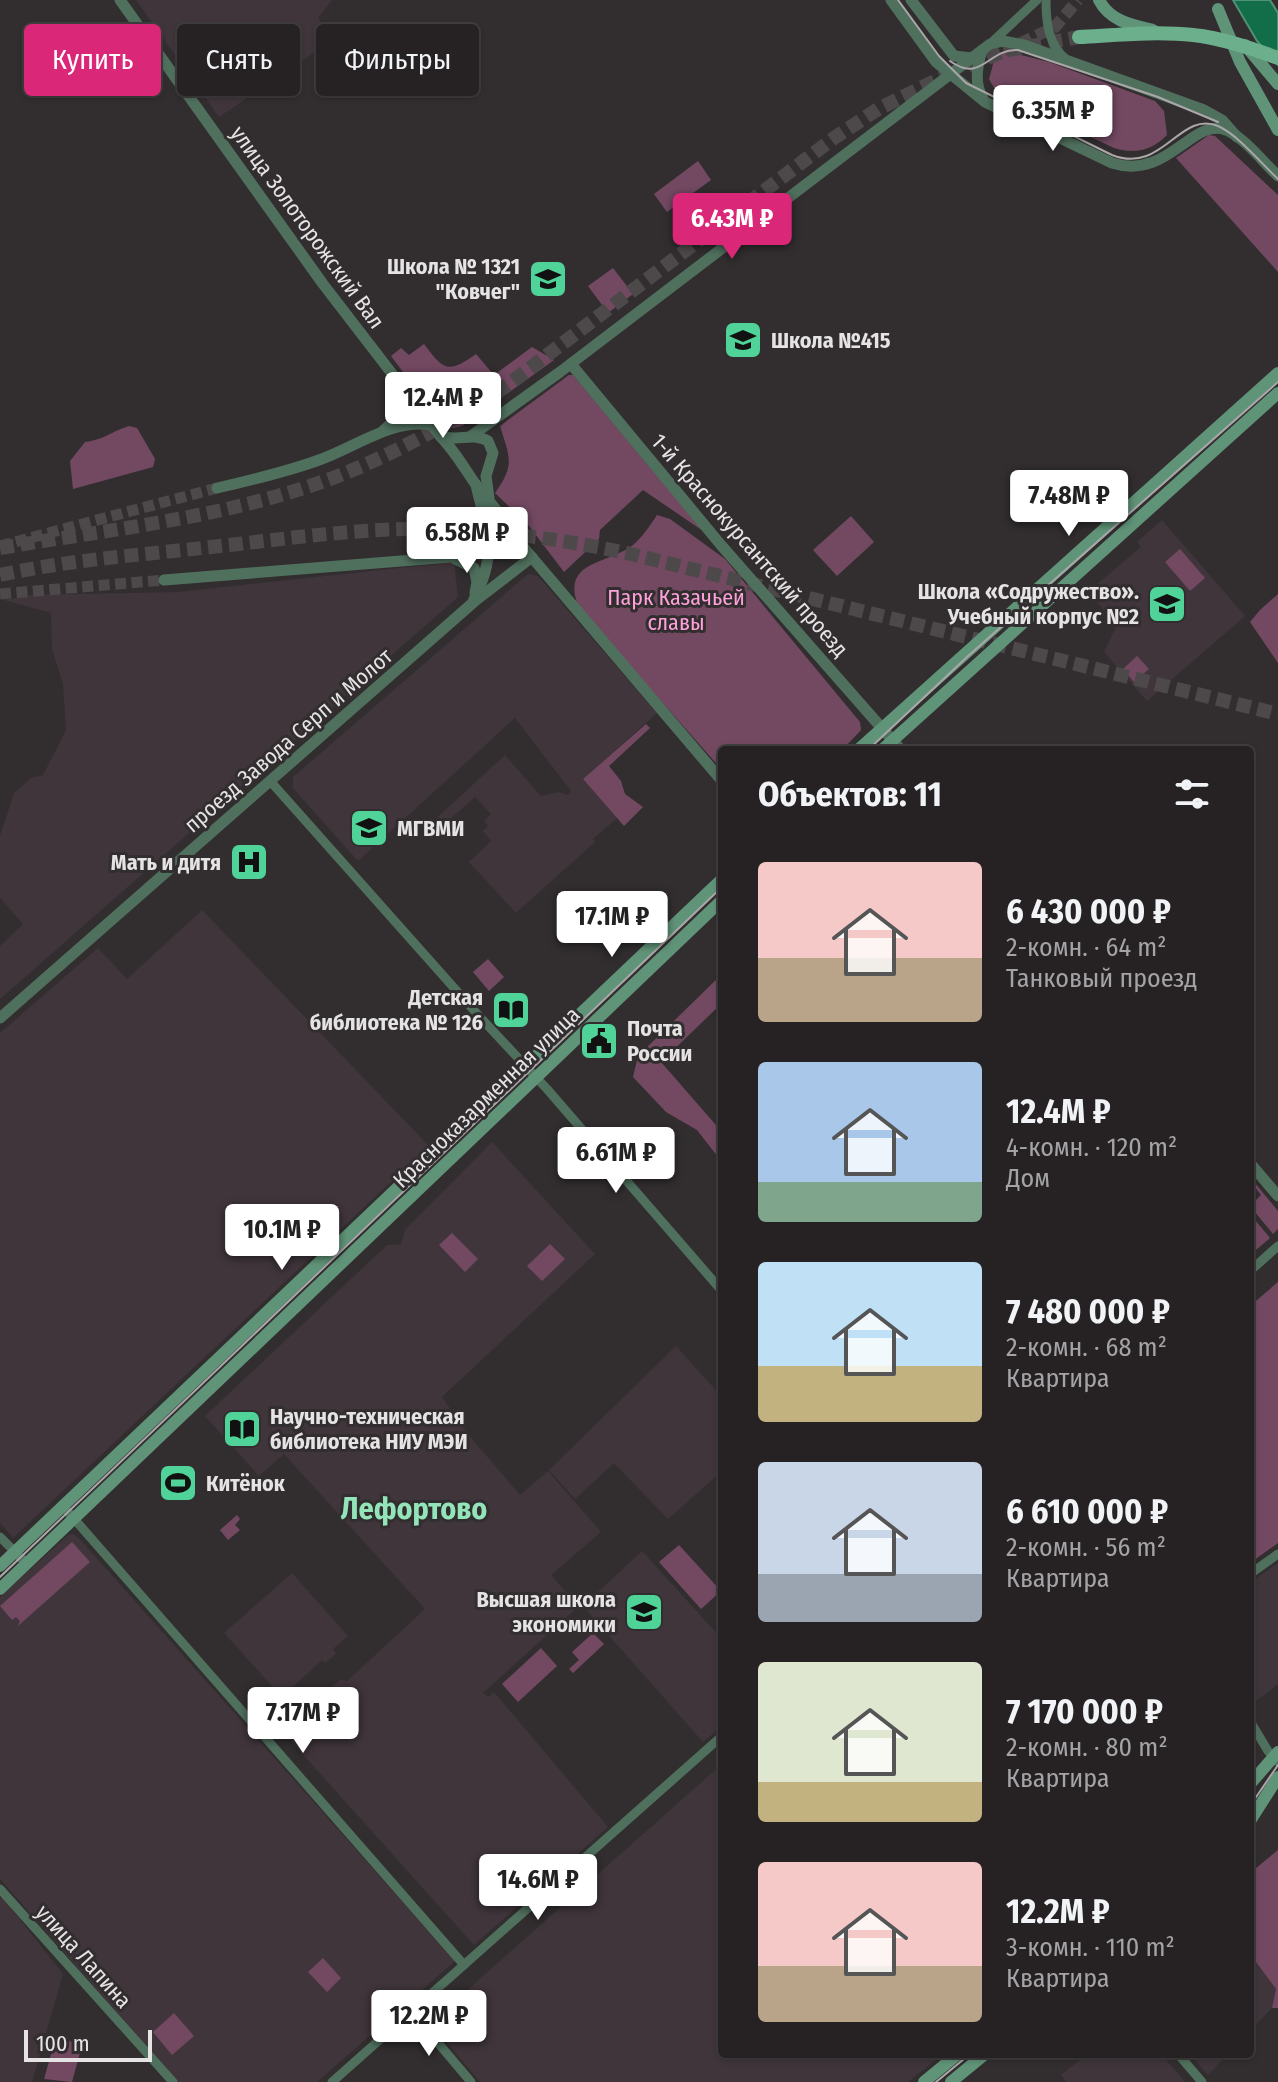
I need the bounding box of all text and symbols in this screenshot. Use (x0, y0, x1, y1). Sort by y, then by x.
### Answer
chip: Купить (24, 24, 161, 96)
chip: Снять (177, 24, 300, 96)
chip: Фильтры (316, 24, 479, 96)
pin: 6.35M ₽ (979, 85, 1127, 153)
text: 6.35M ₽ (1011, 95, 1095, 126)
street label: улица Золоторожский Вал (225, 121, 390, 334)
pin: 6.43M ₽ (658, 193, 806, 261)
text: 6.43M ₽ (691, 203, 773, 234)
place label: Школа № 1321 "Ковчег" (387, 253, 520, 305)
school or university icon: Школа № 1321 "Ковчег" (527, 258, 569, 300)
school or university icon: Школа №415 (722, 319, 764, 361)
place label: Школа №415 (771, 327, 891, 354)
pin: 12.4M ₽ (369, 372, 517, 440)
text: 12.4M ₽ (403, 382, 483, 413)
street label: 1-й Краснокурсантский проезд (645, 428, 854, 662)
pin: 7.48M ₽ (995, 470, 1143, 538)
text: 7.48M ₽ (1028, 480, 1110, 511)
pin: 6.58M ₽ (393, 507, 541, 575)
text: 6.58M ₽ (425, 517, 509, 548)
place label: Школа «Содружество». Учебный корпус №2 (918, 578, 1139, 630)
school or university icon: Школа «Содружество». Учебный корпус №2 (1146, 583, 1188, 625)
park label: Парк Казачьей славы (607, 584, 745, 636)
street label: проезд Завода Серп и Молот (179, 643, 398, 838)
icon: filters (1170, 772, 1214, 816)
text: Объектов: 11 (758, 774, 942, 815)
school or university icon: МГВМИ (348, 807, 390, 849)
place label: МГВМИ (397, 815, 464, 842)
hospital icon: Мать и дитя (228, 841, 270, 883)
place label: Мать и дитя (111, 849, 221, 876)
pin: 17.1M ₽ (538, 891, 686, 959)
text: 6 430 000 ₽ (1006, 891, 1171, 932)
icon: home (822, 894, 918, 990)
text: 17.1M ₽ (575, 901, 649, 932)
text: 2-комн. · 64 m² (1006, 932, 1166, 963)
text: Танковый проезд (1006, 963, 1197, 994)
place label: Детская библиотека № 126 (310, 984, 483, 1036)
library icon: Детская библиотека № 126 (490, 989, 532, 1031)
street label: Красноказарменная улица (387, 1001, 585, 1194)
place label: Почта России (627, 1015, 692, 1067)
public building icon: Почта России (578, 1020, 620, 1062)
text: 12.4M ₽ (1006, 1091, 1111, 1132)
icon: home (822, 1094, 918, 1190)
pin: 6.61M ₽ (542, 1127, 690, 1195)
text: 4-комн. · 120 m² (1006, 1132, 1177, 1163)
text: 6.61M ₽ (576, 1137, 656, 1168)
text: Дом (1006, 1163, 1050, 1194)
pin: 10.1M ₽ (208, 1204, 356, 1272)
text: 10.1M ₽ (243, 1214, 321, 1245)
text: 7 480 000 ₽ (1006, 1291, 1170, 1332)
icon: home (822, 1294, 918, 1390)
text: 2-комн. · 68 m² (1006, 1332, 1167, 1363)
text: Квартира (1006, 1363, 1110, 1394)
place label: Научно-техническая библиотека НИУ МЭИ (270, 1403, 468, 1455)
library icon: Научно-техническая библиотека НИУ МЭИ (221, 1408, 263, 1450)
sports icon: Китёнок (157, 1462, 199, 1504)
place label: Китёнок (206, 1470, 286, 1497)
district label: Лефортово (341, 1491, 487, 1527)
text: 6 610 000 ₽ (1006, 1491, 1168, 1532)
icon: home (822, 1494, 918, 1590)
text: 2-комн. · 56 m² (1006, 1532, 1166, 1563)
text: Квартира (1006, 1563, 1110, 1594)
place label: Высшая школа экономики (477, 1586, 616, 1638)
school or university icon: Высшая школа экономики (623, 1591, 665, 1633)
pin: 7.17M ₽ (229, 1687, 377, 1755)
text: 7 170 000 ₽ (1006, 1691, 1163, 1732)
icon: home (822, 1694, 918, 1790)
text: 7.17M ₽ (266, 1697, 340, 1728)
text: 2-комн. · 80 m² (1006, 1732, 1168, 1763)
text: Квартира (1006, 1763, 1110, 1794)
pin: 14.6M ₽ (464, 1854, 612, 1922)
text: 14.6M ₽ (497, 1864, 579, 1895)
text: 12.2M ₽ (1006, 1891, 1110, 1932)
icon: home (822, 1894, 918, 1990)
street label: улица Лапина (30, 1899, 137, 2014)
text: 3-комн. · 110 m² (1006, 1932, 1175, 1963)
text: Квартира (1006, 1963, 1110, 1994)
pin: 12.2M ₽ (355, 1990, 503, 2058)
text: 12.2M ₽ (389, 2000, 469, 2031)
scale bar (24, 2026, 152, 2062)
text: 100 m (36, 2030, 90, 2057)

